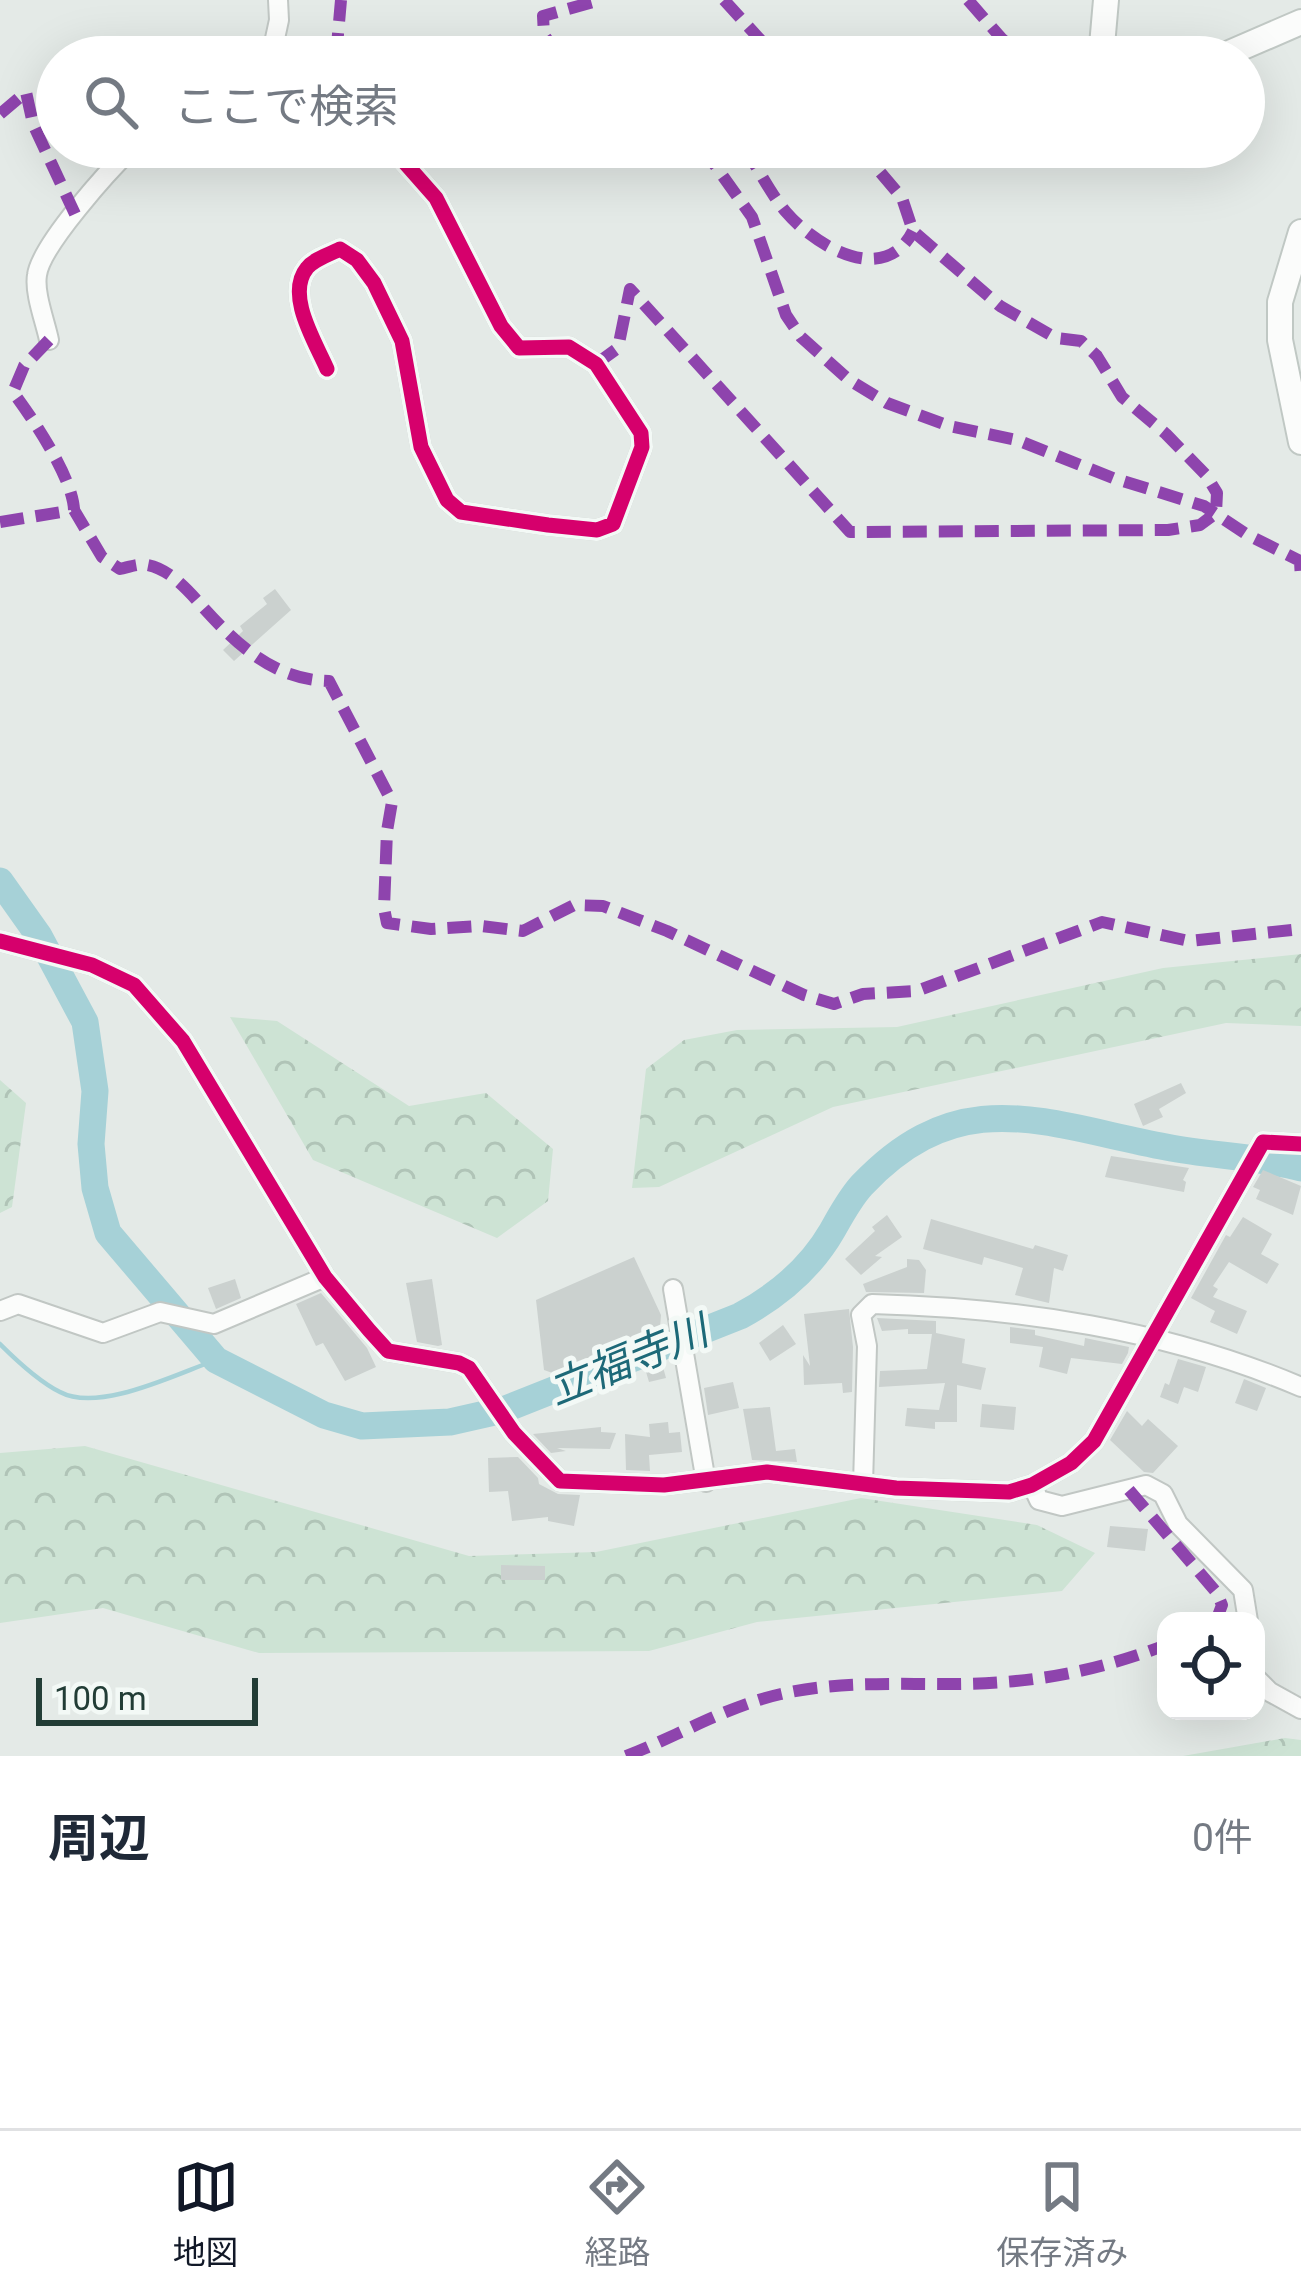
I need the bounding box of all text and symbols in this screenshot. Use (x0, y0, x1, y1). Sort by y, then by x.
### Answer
search box (36, 36, 1265, 168)
icon: search (78, 69, 144, 135)
text: ここで検索 (174, 80, 399, 133)
water label: 立福寺川 (541, 1304, 719, 1414)
map controls (1157, 1612, 1265, 1720)
button: locate (1157, 1612, 1265, 1720)
scale bar (36, 1672, 258, 1725)
text: 100 m (54, 1679, 147, 1718)
text: 周辺 (48, 1809, 150, 1868)
text: 0件 (1192, 1815, 1253, 1861)
tab: 地図 (173, 2154, 239, 2274)
tab: 経路 (584, 2154, 650, 2274)
tab: 保存済み (996, 2154, 1128, 2274)

